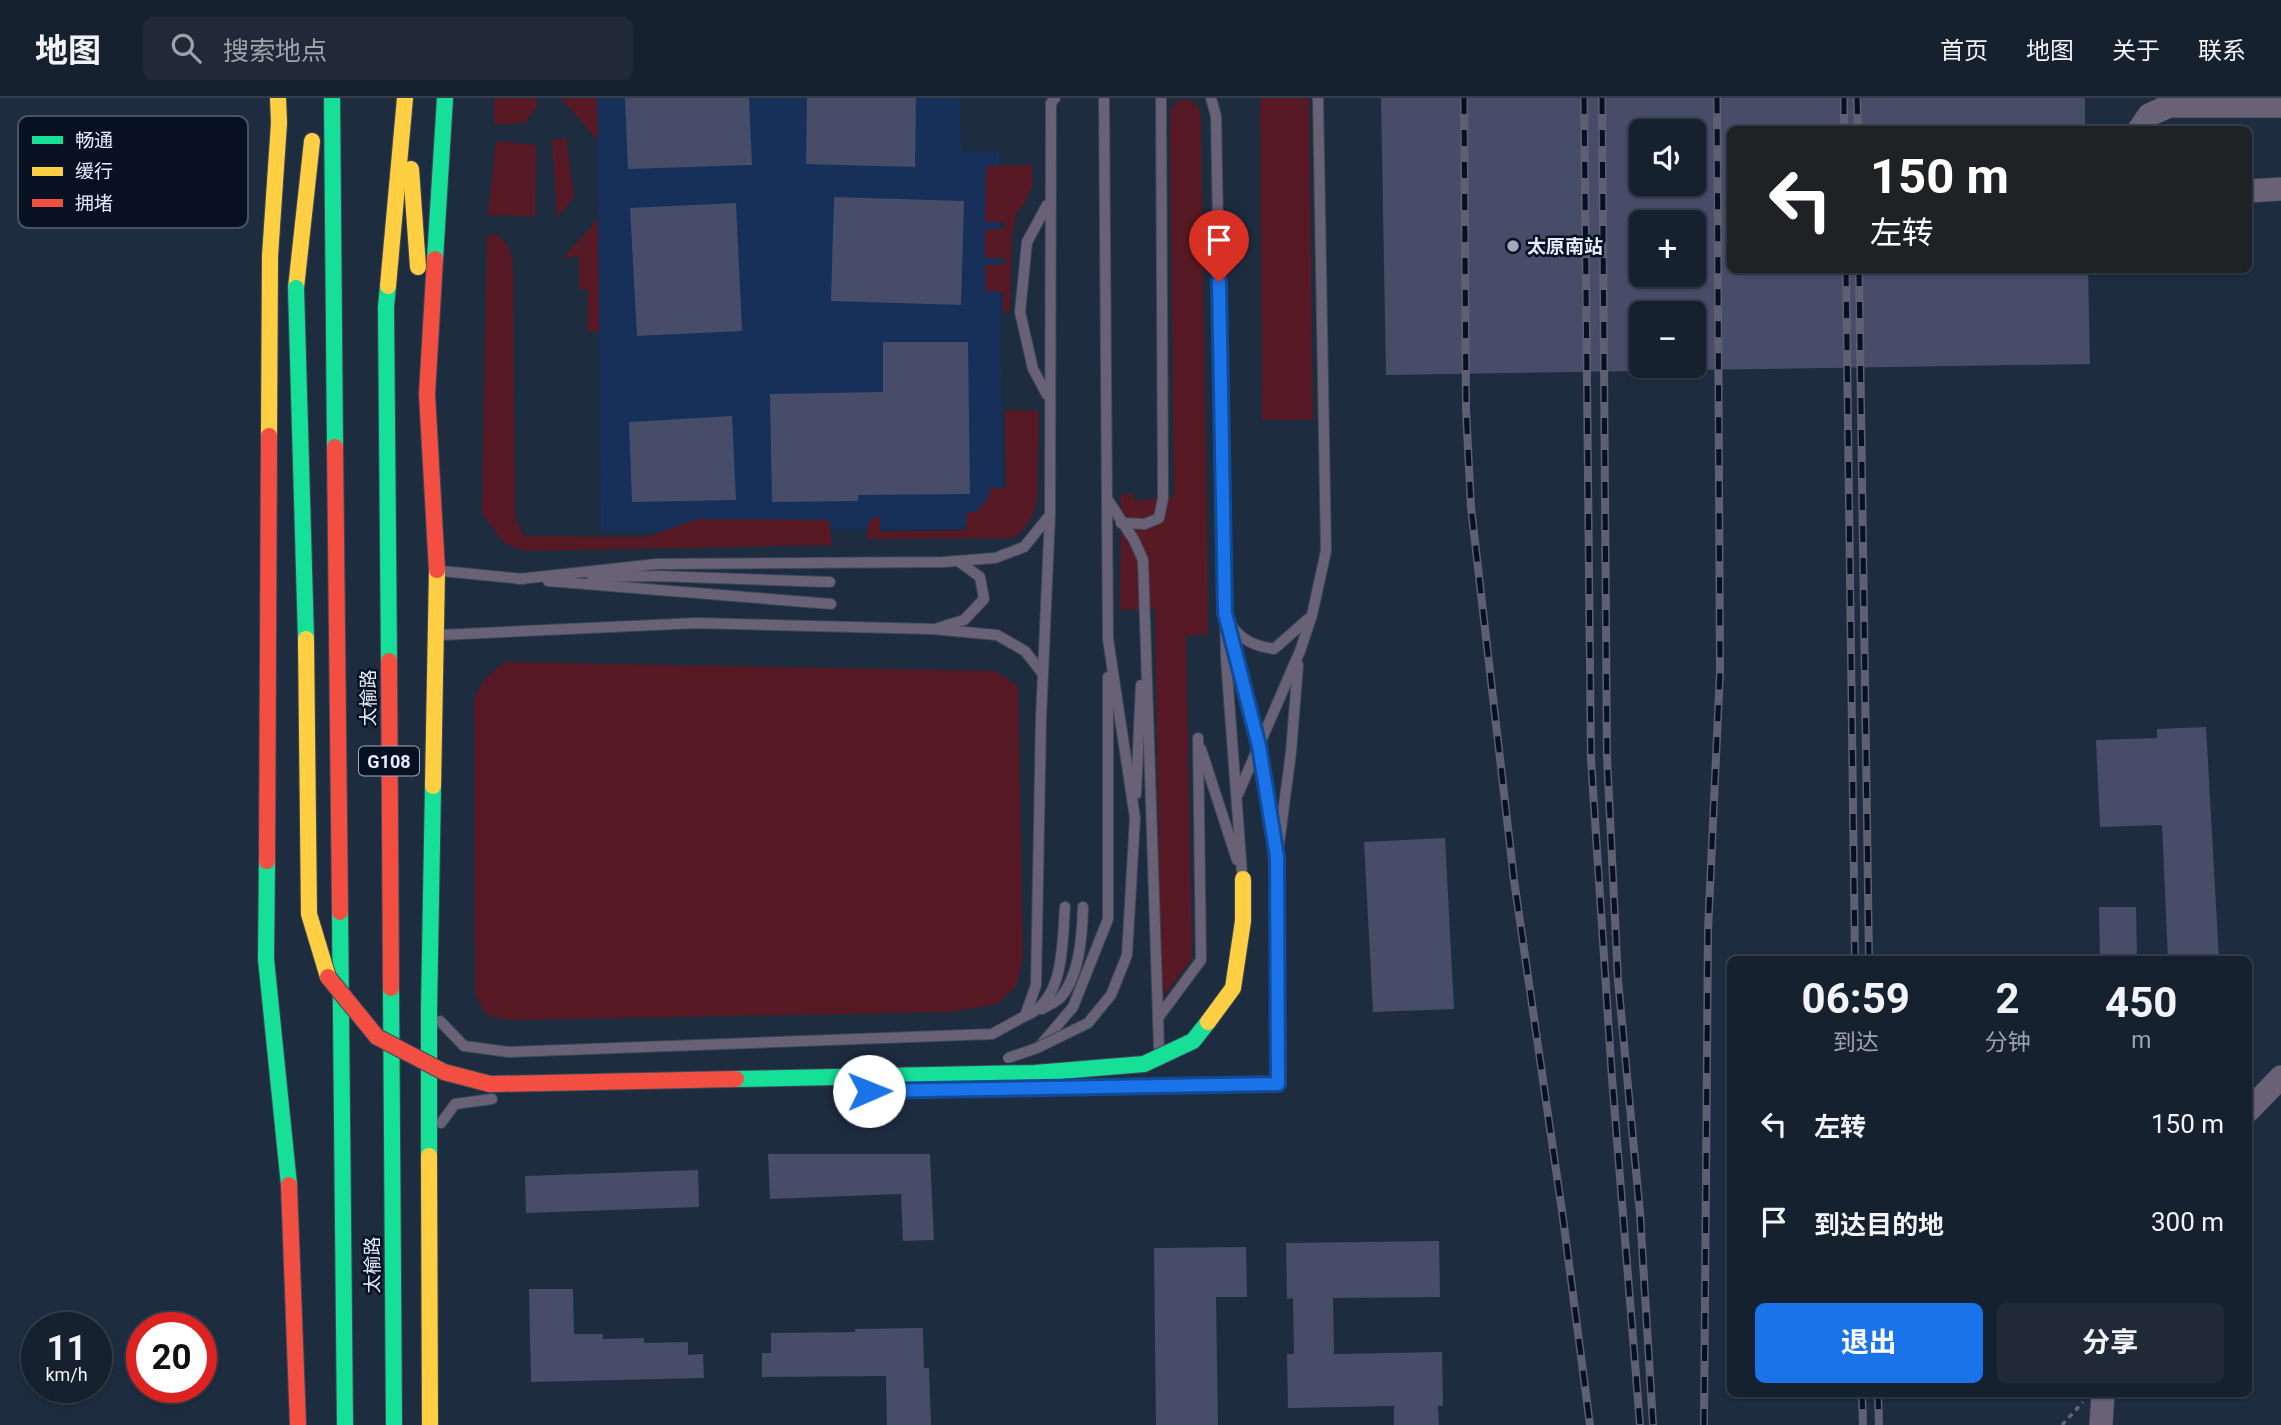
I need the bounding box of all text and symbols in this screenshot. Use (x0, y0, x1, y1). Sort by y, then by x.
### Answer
search box (143, 17, 633, 80)
icon: search (167, 29, 205, 67)
text: 地图 (35, 31, 101, 70)
text: 搜索地点 (223, 36, 327, 66)
text: 首页 (1940, 37, 1988, 65)
text: 地图 (2026, 37, 2074, 65)
text: 关于 (2112, 37, 2160, 65)
text: 联系 (2198, 37, 2246, 65)
legend (18, 116, 248, 228)
map controls (1629, 119, 1706, 378)
button: sound (1629, 119, 1706, 196)
text: 畅通 (75, 129, 113, 152)
text: 150 m (1870, 148, 2009, 205)
icon: left (1755, 154, 1846, 245)
text: 缓行 (75, 160, 113, 183)
text: 拥堵 (75, 192, 113, 215)
pin (1189, 210, 1249, 282)
button: + (1629, 210, 1706, 287)
text: 左转 (1870, 214, 1934, 252)
icon: arrive (1200, 221, 1238, 259)
place label: 太原南站 (1527, 235, 1603, 258)
marker: 太原南站 (1505, 238, 1521, 254)
button: − (1629, 301, 1706, 378)
street label: 太榆路 (357, 669, 380, 727)
road number: G108 (359, 746, 419, 776)
text: 06:59 (1802, 974, 1910, 1023)
text: 2 (1995, 974, 2020, 1023)
text: 450 (2105, 978, 2177, 1027)
text: m (2131, 1027, 2151, 1054)
text: 到达 (1833, 1029, 1879, 1056)
text: 分钟 (1984, 1029, 2030, 1056)
position arrow (832, 1054, 906, 1128)
icon: left (1755, 1105, 1793, 1143)
text: 150 m (2151, 1109, 2224, 1139)
text: 左转 (1814, 1112, 1866, 1142)
icon: arrive (1755, 1203, 1793, 1241)
text: 300 m (2151, 1207, 2224, 1237)
text: 到达目的地 (1814, 1210, 1944, 1240)
street label: 太榆路 (361, 1236, 384, 1294)
button: 退出 (1755, 1303, 1983, 1383)
button: 分享 (1997, 1303, 2224, 1383)
speed limit sign: 20 (126, 1312, 217, 1403)
text: 11 (46, 1328, 87, 1369)
text: km/h (45, 1364, 88, 1385)

